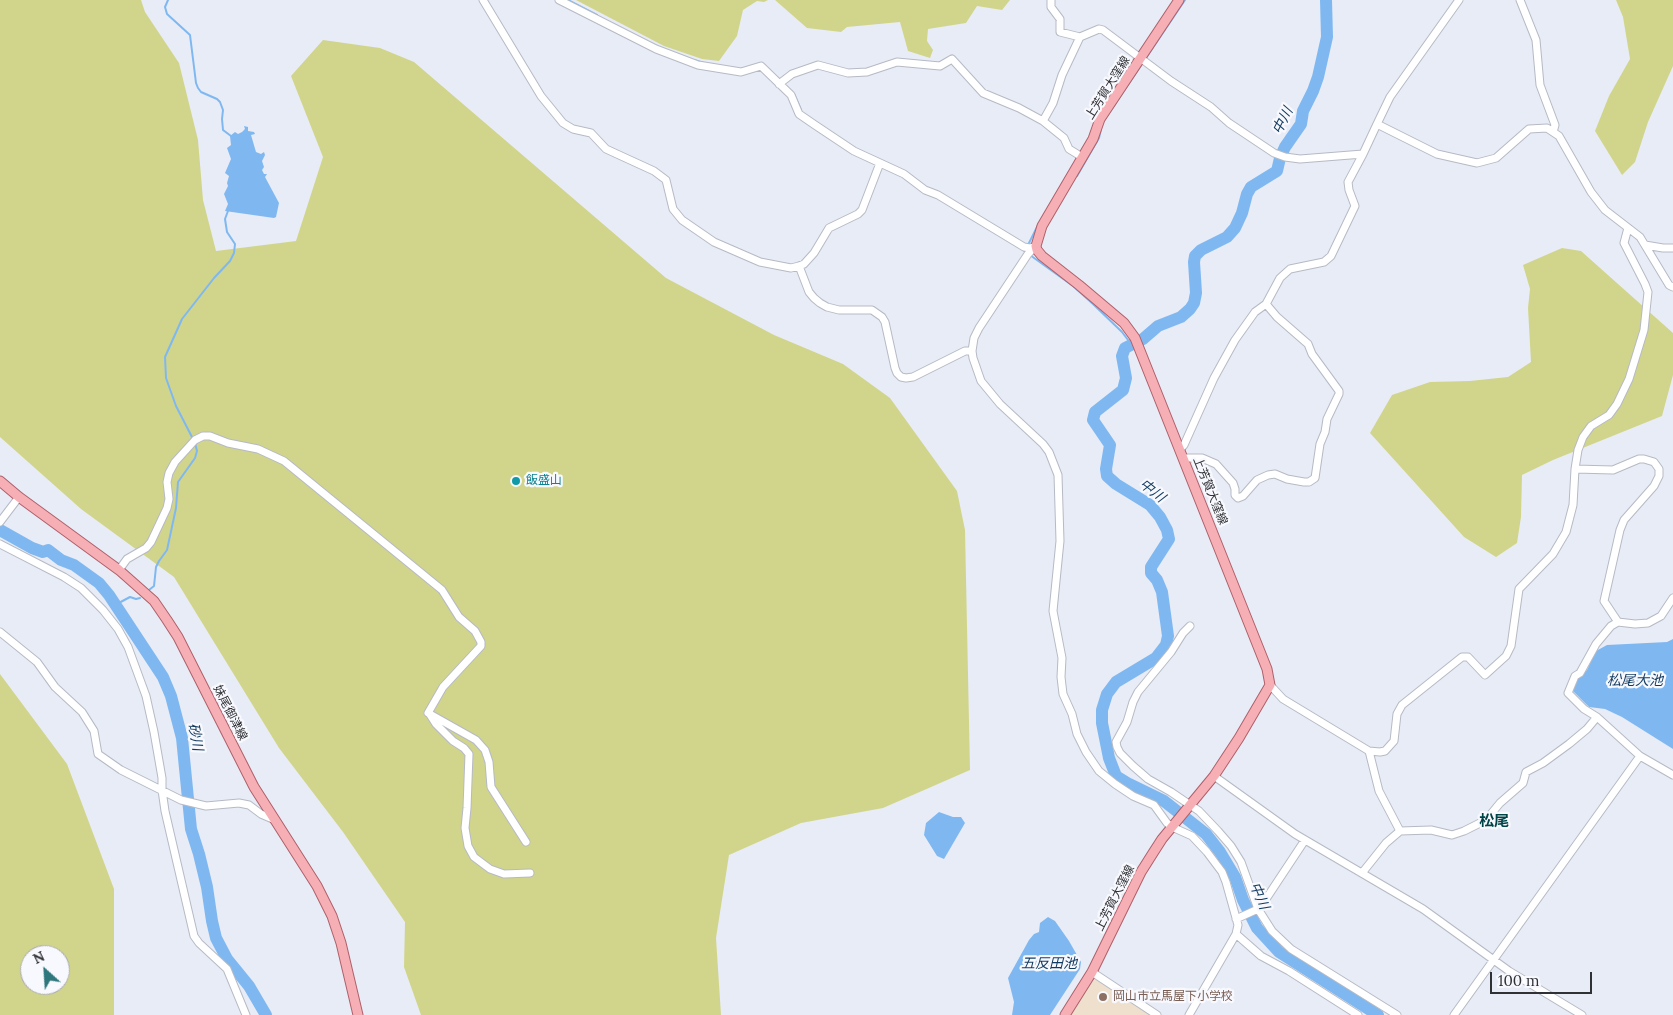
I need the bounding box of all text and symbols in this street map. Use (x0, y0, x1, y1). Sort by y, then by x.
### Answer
street label: 上芳賀大窪線 (1083, 54, 1133, 122)
water label: 中川 (1269, 105, 1297, 137)
street label: 上芳賀大窪線 (1190, 455, 1230, 527)
place label: 飯盛山 (526, 474, 562, 488)
marker: 飯盛山 (510, 475, 522, 487)
water label: 中川 (1136, 476, 1168, 506)
water label: 松尾大池 (1607, 673, 1663, 689)
street label: 妹尾御津線 (210, 683, 250, 743)
water label: 砂川 (184, 722, 206, 752)
district label: 松尾 (1479, 813, 1509, 831)
street label: 上芳賀大窪線 (1092, 863, 1138, 933)
water label: 中川 (1246, 880, 1272, 912)
north arrow (20, 945, 70, 995)
text: N (30, 947, 48, 968)
water label: 五反田池 (1021, 956, 1077, 972)
scale bar (1493, 962, 1596, 994)
text: 100 m (1498, 971, 1539, 990)
place label: 岡山市立馬屋下小学校 (1113, 990, 1233, 1004)
marker: 岡山市立馬屋下小学校 (1097, 991, 1109, 1003)

